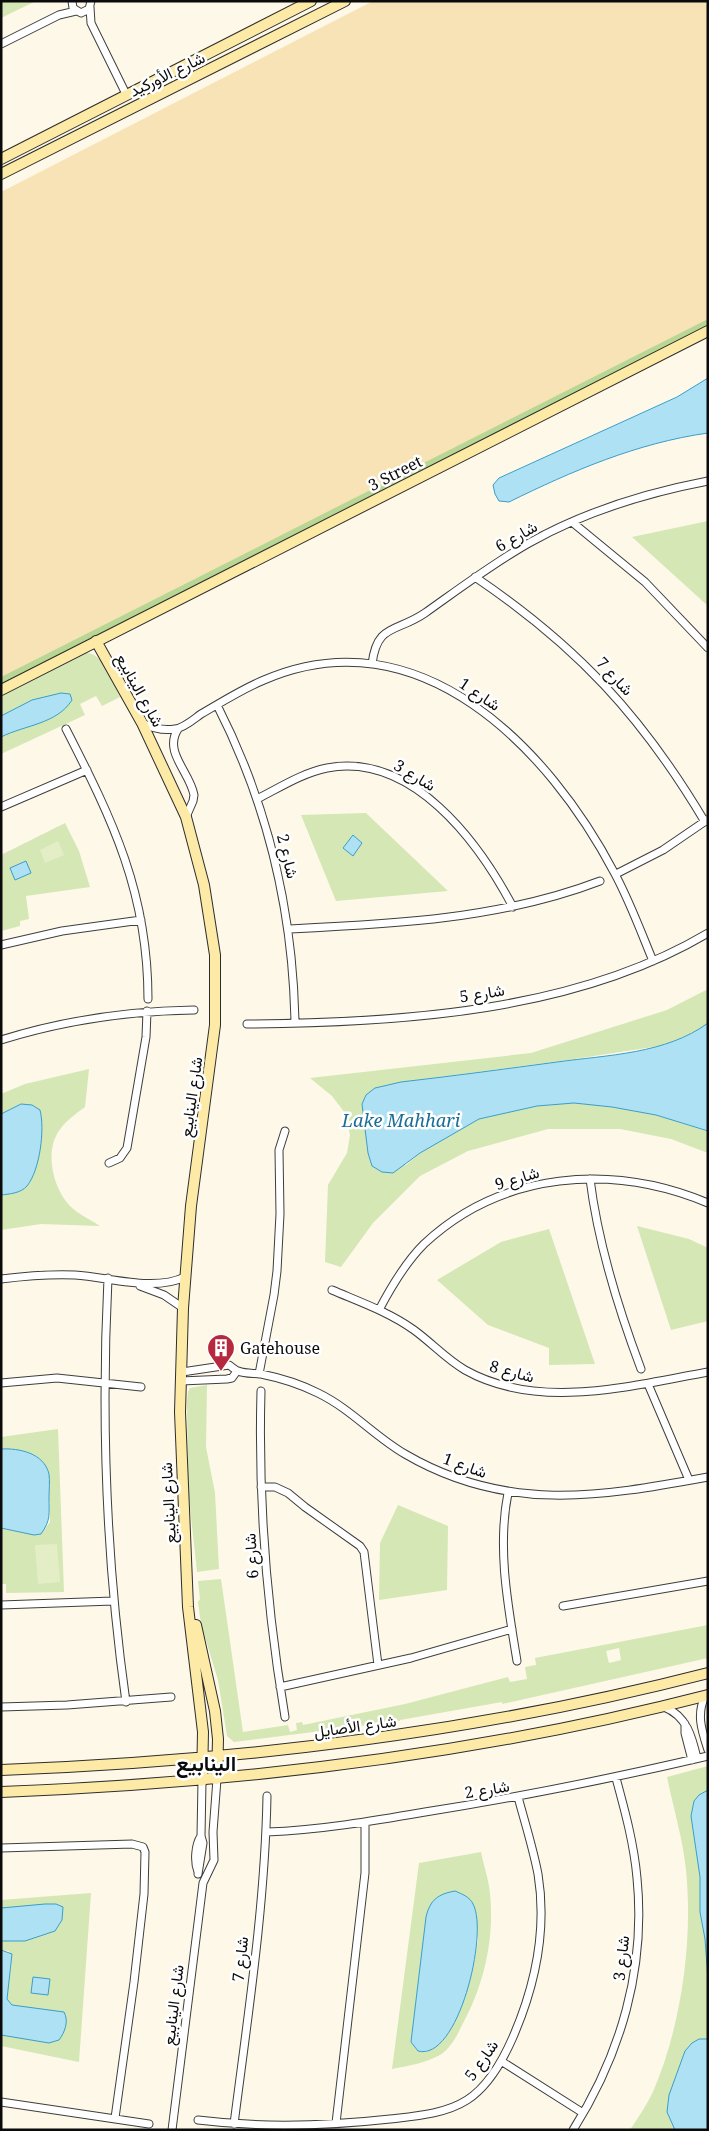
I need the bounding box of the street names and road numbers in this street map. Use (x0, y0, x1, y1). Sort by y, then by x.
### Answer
street label: شارع الأوركيد (125, 46, 209, 103)
street label: 3 Street (364, 450, 426, 496)
street label: شارع 6 (491, 515, 542, 558)
street label: شارع الينابيع (110, 649, 169, 731)
street label: شارع 7 (591, 652, 638, 701)
street label: شارع 1 (455, 672, 505, 717)
street label: شارع 3 (389, 754, 440, 797)
street label: شارع 2 (271, 831, 304, 881)
street label: شارع 5 (458, 979, 506, 1008)
street label: شارع الينابيع (174, 1055, 209, 1139)
street label: شارع 9 (492, 1161, 542, 1196)
street label: شارع 8 (487, 1355, 537, 1388)
street label: شارع 1 (440, 1447, 490, 1484)
street label: شارع الينابيع (155, 1462, 182, 1544)
street label: شارع 6 (238, 1533, 265, 1579)
street label: شارع الأصايل (312, 1709, 398, 1744)
street label: شارع 2 (463, 1775, 511, 1804)
street label: شارع 3 (608, 1934, 635, 1982)
street label: شارع 7 (227, 1935, 254, 1983)
street label: شارع الينابيع (157, 1963, 190, 2047)
street label: شارع 5 (459, 2035, 504, 2085)

